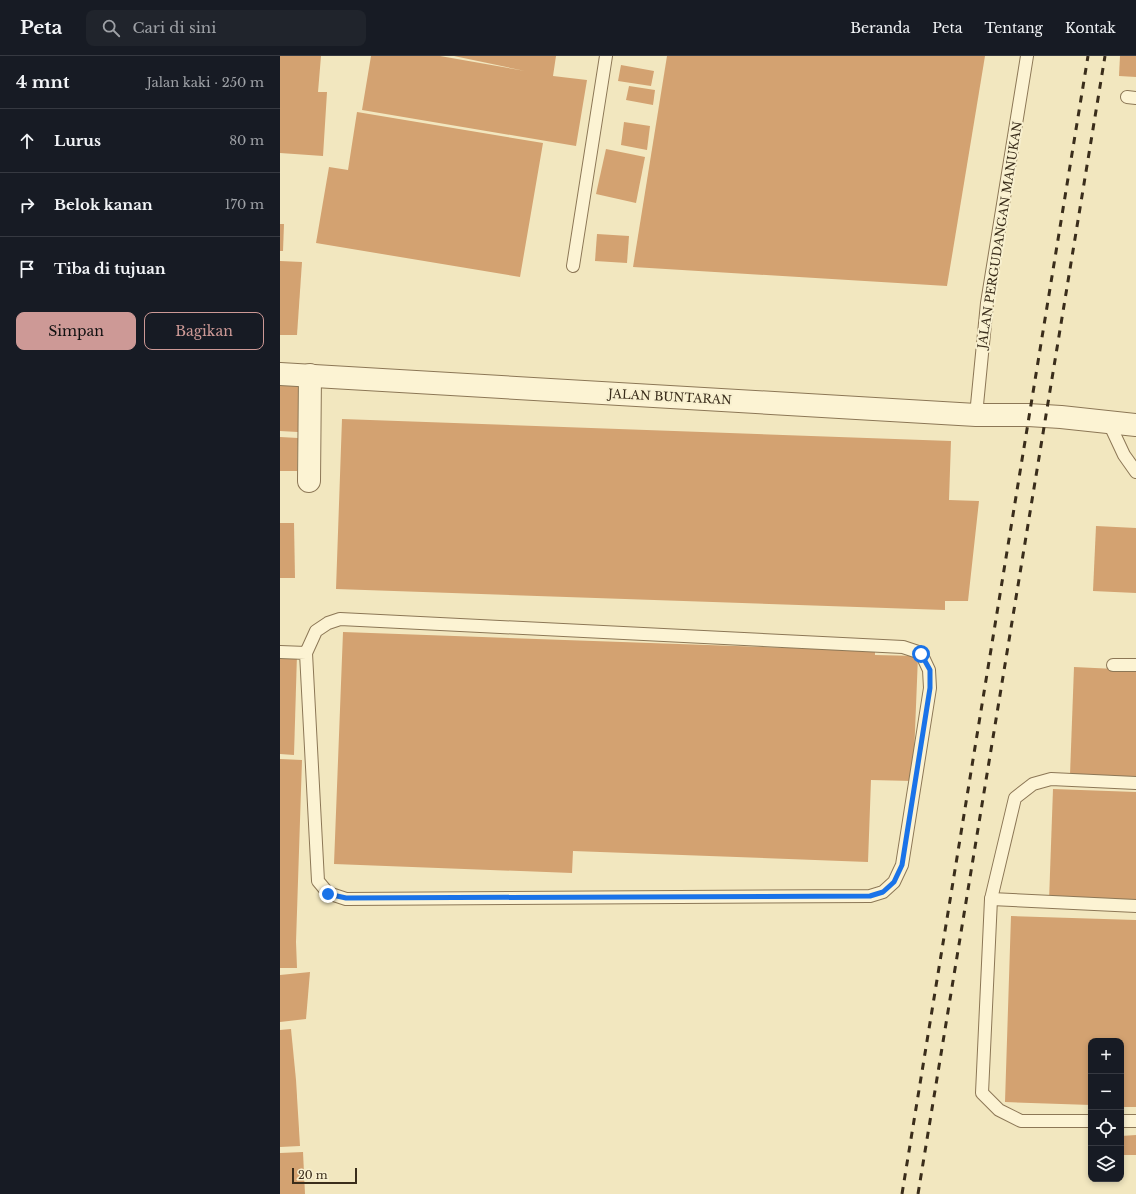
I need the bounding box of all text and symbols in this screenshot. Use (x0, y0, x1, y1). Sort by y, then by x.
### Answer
search box (86, 10, 366, 46)
text: Peta (20, 16, 62, 39)
icon: search (100, 17, 122, 39)
text: Cari di sini (132, 18, 216, 37)
text: Beranda (850, 19, 910, 37)
text: Peta (932, 19, 963, 37)
text: Tentang (985, 19, 1043, 37)
text: Kontak (1065, 19, 1116, 37)
text: 4 mnt (16, 72, 69, 93)
text: Jalan kaki · 250 m (147, 74, 264, 91)
street label: JALAN PERGUDANGAN MANUKAN (974, 120, 1025, 352)
icon: ahead (16, 130, 38, 152)
text: Lurus (54, 131, 101, 150)
text: 80 m (229, 132, 264, 149)
icon: right (16, 194, 38, 216)
text: Belok kanan (54, 195, 153, 214)
text: 170 m (225, 196, 264, 213)
icon: arrive (16, 258, 38, 280)
text: Tiba di tujuan (54, 259, 166, 278)
button: Simpan (16, 312, 136, 350)
button: Bagikan (144, 312, 264, 350)
street label: JALAN BUNTARAN (606, 386, 732, 407)
route start (912, 645, 930, 663)
route end (319, 885, 337, 903)
map controls (1088, 1038, 1124, 1182)
button: + (1088, 1038, 1124, 1074)
button: − (1088, 1074, 1124, 1110)
button: locate (1088, 1110, 1124, 1146)
button: layers (1088, 1146, 1124, 1182)
scale bar (292, 1166, 357, 1185)
text: 20 m (298, 1168, 328, 1182)

